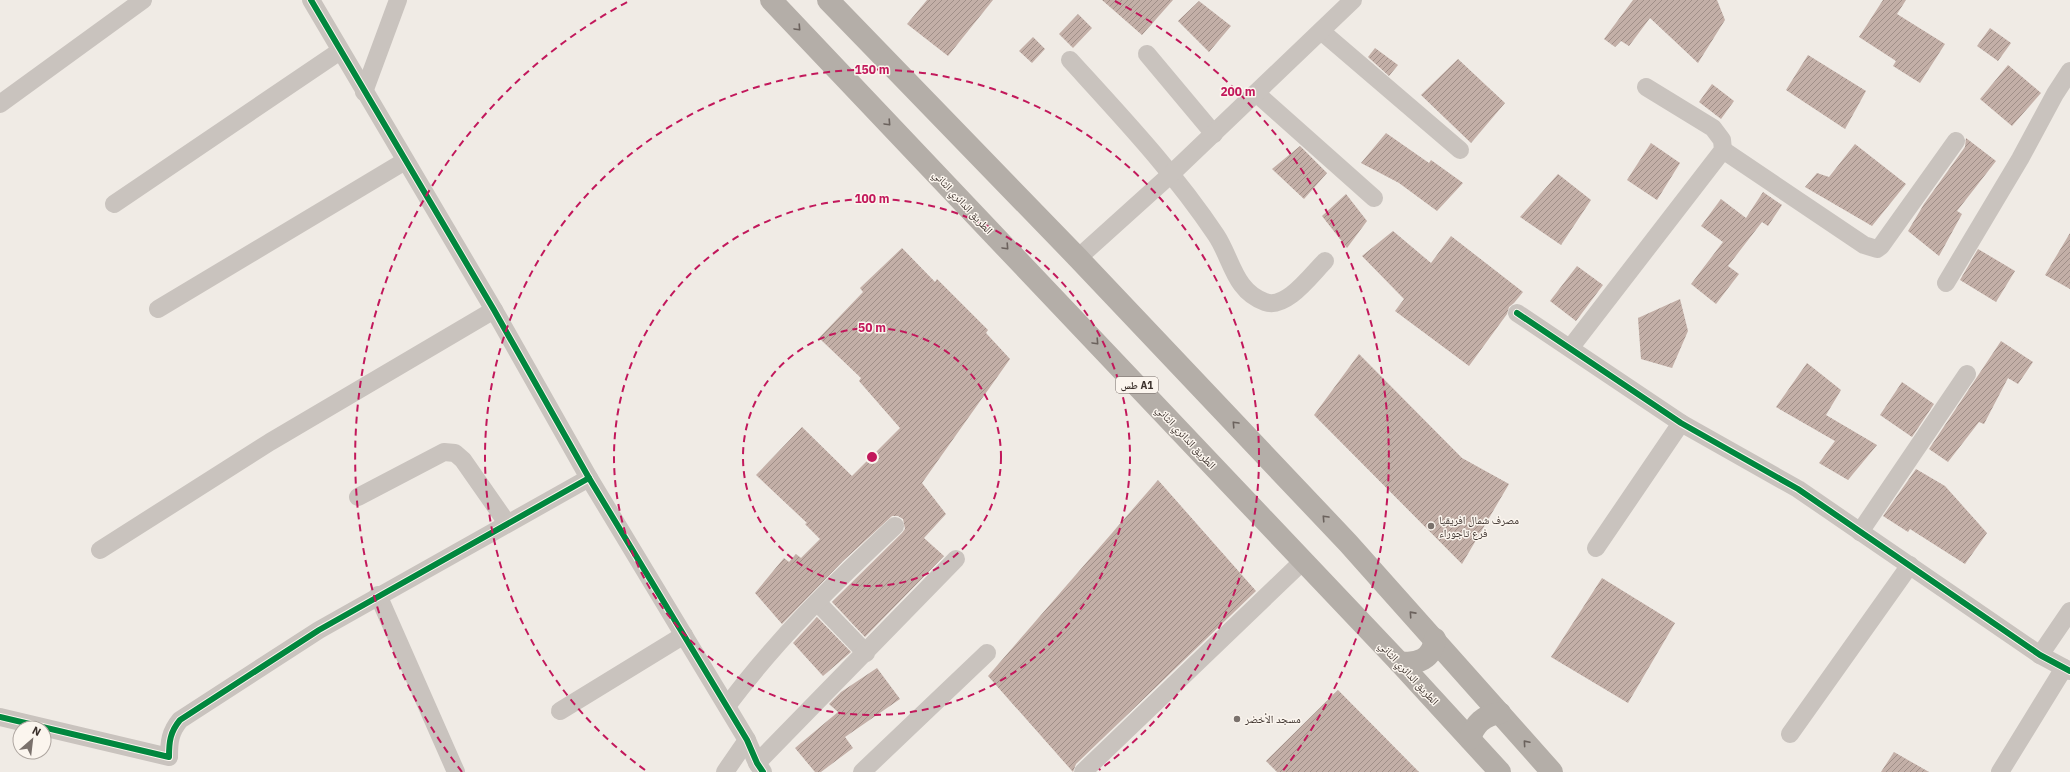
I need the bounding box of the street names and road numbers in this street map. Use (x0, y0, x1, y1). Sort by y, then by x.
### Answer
street label: الطريق الدائري الثاني (929, 167, 996, 238)
road number: طس A1 (1116, 377, 1158, 393)
street label: الطريق الدائري الثاني (1152, 402, 1219, 473)
street label: الطريق الدائري الثاني (1375, 638, 1442, 709)

